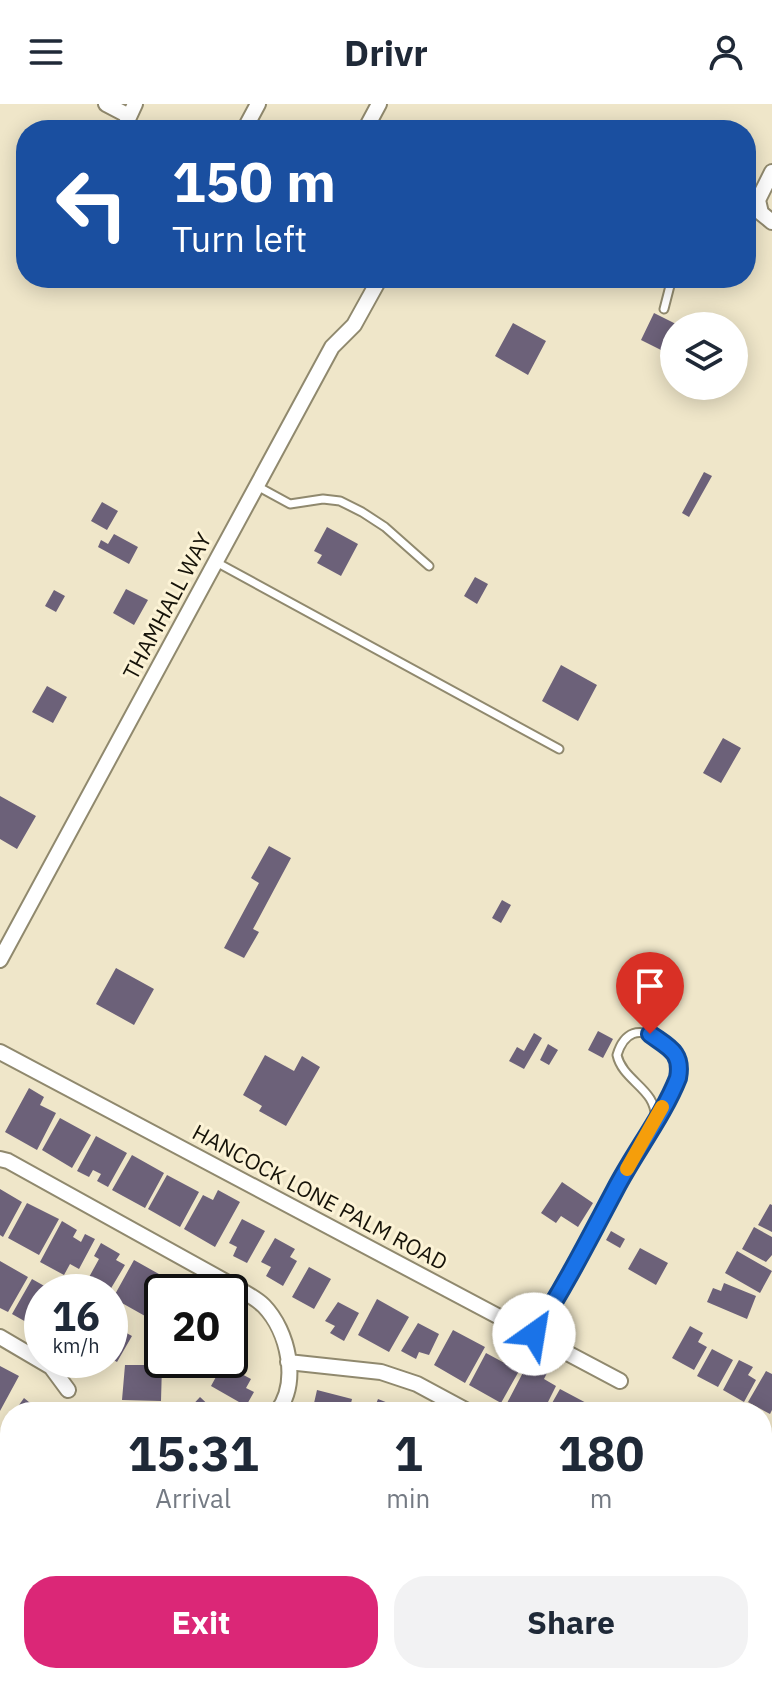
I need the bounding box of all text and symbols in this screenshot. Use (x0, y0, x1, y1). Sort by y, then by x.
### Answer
text: Drivr (344, 29, 428, 76)
icon: menu (24, 30, 68, 74)
icon: person (704, 30, 748, 74)
text: 150 m (172, 145, 336, 217)
icon: left (40, 152, 144, 256)
text: Turn left (172, 215, 307, 262)
map controls (660, 312, 748, 400)
button: layers (660, 312, 748, 400)
street label: THAMHALL WAY (116, 527, 217, 684)
pin (616, 952, 684, 1034)
icon: arrive (628, 964, 672, 1008)
street label: HANCOCK LONE PALM ROAD (188, 1117, 453, 1276)
speed limit sign: 20 (144, 1274, 248, 1378)
text: 16 (52, 1290, 100, 1342)
position arrow (492, 1292, 576, 1376)
text: km/h (52, 1332, 100, 1359)
text: 15:31 (128, 1422, 259, 1484)
text: 1 (394, 1422, 423, 1484)
text: 180 (558, 1422, 644, 1484)
text: Arrival (155, 1481, 231, 1515)
text: min (386, 1481, 430, 1515)
text: m (590, 1481, 612, 1515)
button: Exit (24, 1576, 378, 1668)
button: Share (394, 1576, 748, 1668)

